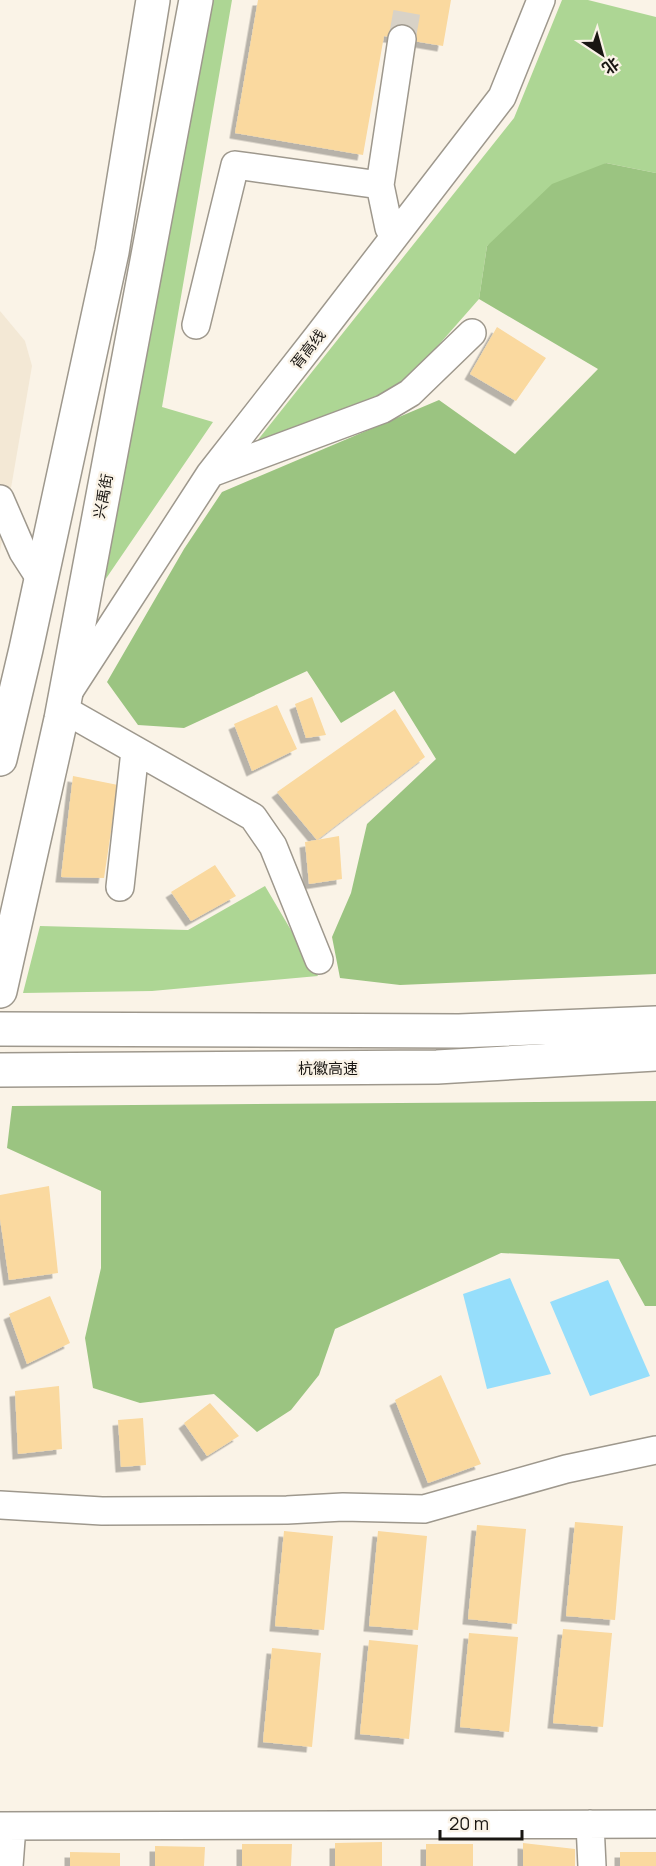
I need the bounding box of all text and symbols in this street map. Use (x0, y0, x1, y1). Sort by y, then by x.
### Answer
north arrow (572, 24, 632, 84)
text: 北 (598, 53, 624, 80)
street label: 胥高线 (286, 325, 330, 373)
street label: 兴禹街 (88, 472, 118, 520)
street label: 杭徽高速 (298, 1058, 358, 1079)
scale bar (440, 1803, 522, 1841)
text: 20 m (449, 1811, 489, 1835)

